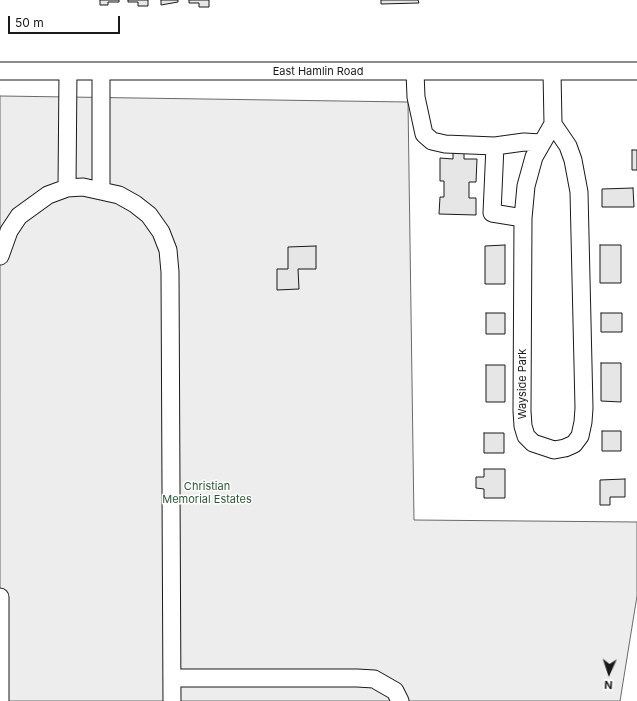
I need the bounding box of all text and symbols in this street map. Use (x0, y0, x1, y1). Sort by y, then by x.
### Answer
scale bar (10, 8, 122, 34)
text: 50 m (15, 15, 44, 30)
street label: East Hamlin Road (273, 65, 363, 79)
street label: Wayside Park (516, 349, 530, 419)
park label: Christian Memorial Estates (162, 480, 252, 506)
north arrow (589, 653, 629, 693)
text: N (604, 678, 613, 692)

